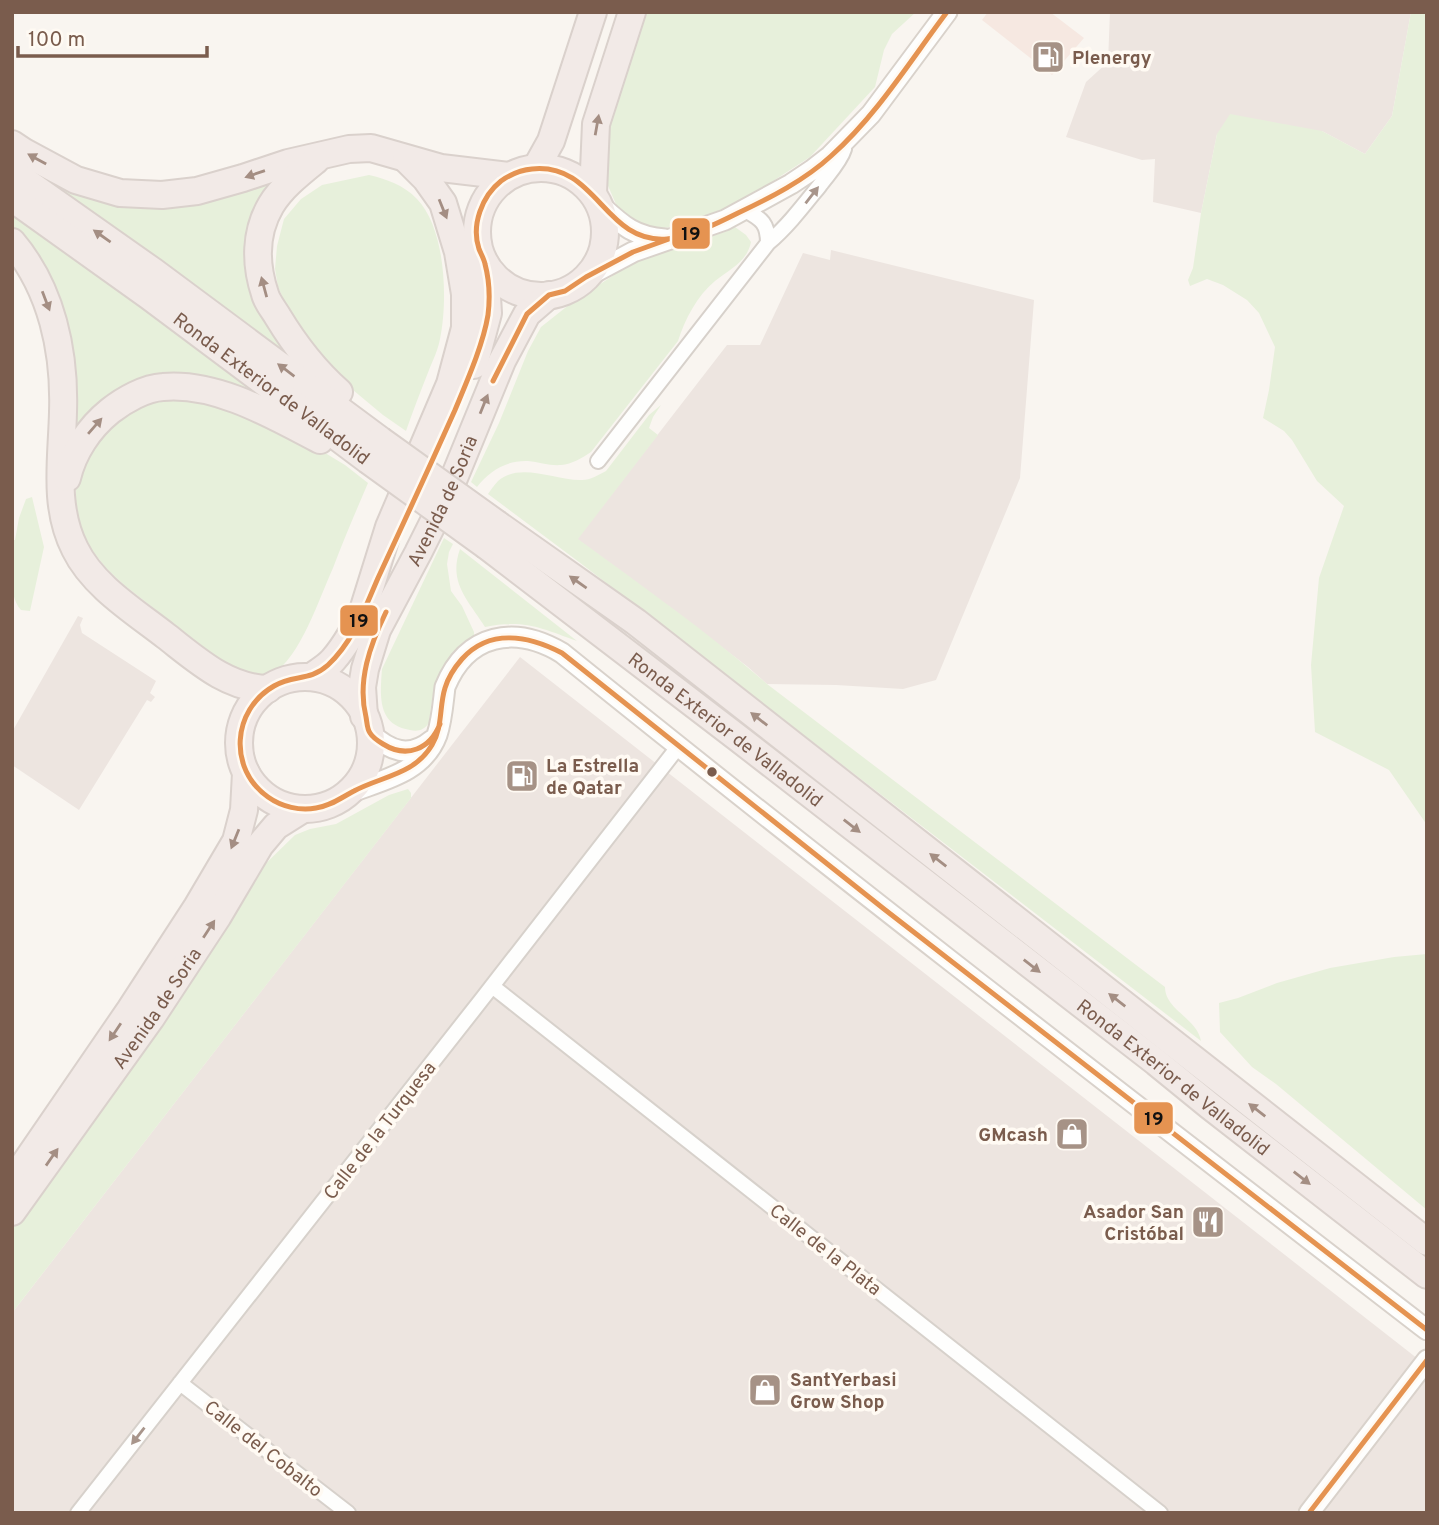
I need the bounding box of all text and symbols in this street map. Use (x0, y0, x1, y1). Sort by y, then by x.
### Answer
scale bar (18, 14, 206, 58)
text: 100 m (28, 27, 85, 54)
fuel station icon: Plenergy (1029, 38, 1067, 76)
place label: Plenergy (1072, 47, 1152, 71)
one-way arrow (592, 114, 603, 136)
one-way arrow (27, 153, 47, 165)
one-way arrow (244, 169, 265, 180)
one-way arrow (804, 187, 819, 205)
one-way arrow (438, 199, 449, 220)
line badge: 19 (671, 217, 711, 250)
text: 19 (681, 223, 701, 247)
one-way arrow (93, 229, 111, 243)
one-way arrow (258, 275, 269, 297)
one-way arrow (41, 291, 52, 312)
street label: Ronda Exterior de Valladolid (168, 308, 374, 471)
one-way arrow (277, 364, 295, 378)
one-way arrow (478, 394, 489, 415)
one-way arrow (87, 417, 103, 435)
street label: Avenida de Soria (403, 432, 484, 571)
one-way arrow (569, 575, 587, 589)
line badge: 19 (339, 604, 379, 637)
text: 19 (349, 610, 369, 634)
street label: Ronda Exterior de Valladolid (622, 648, 827, 813)
one-way arrow (750, 713, 768, 727)
place label: La Estrella de Qatar (546, 755, 639, 801)
fuel station icon: La Estrella de Qatar (503, 757, 541, 795)
unlabelled marker (705, 765, 719, 779)
one-way arrow (843, 819, 861, 833)
one-way arrow (229, 829, 240, 850)
one-way arrow (929, 853, 947, 867)
one-way arrow (202, 920, 215, 939)
street label: Avenida de Soria (108, 944, 208, 1075)
one-way arrow (1022, 958, 1040, 973)
one-way arrow (1108, 993, 1126, 1008)
street label: Ronda Exterior de Valladolid (1071, 995, 1274, 1162)
one-way arrow (109, 1023, 122, 1042)
street label: Calle de la Turquesa (319, 1057, 442, 1205)
line badge: 19 (1133, 1101, 1174, 1135)
one-way arrow (1249, 1102, 1267, 1117)
text: 19 (1144, 1108, 1164, 1132)
shop icon: GMcash (1053, 1115, 1091, 1153)
place label: GMcash (978, 1124, 1048, 1148)
one-way arrow (45, 1148, 59, 1166)
one-way arrow (1293, 1170, 1311, 1185)
street label: Calle de la Plata (764, 1199, 886, 1302)
place label: Asador San Cristóbal (1083, 1201, 1184, 1247)
restaurant icon: Asador San Cristóbal (1189, 1203, 1227, 1241)
place label: SantYerbasi Grow Shop (790, 1369, 897, 1415)
shop icon: SantYerbasi Grow Shop (746, 1371, 784, 1409)
street label: Calle del Cobalto (199, 1396, 327, 1503)
one-way arrow (131, 1427, 146, 1445)

